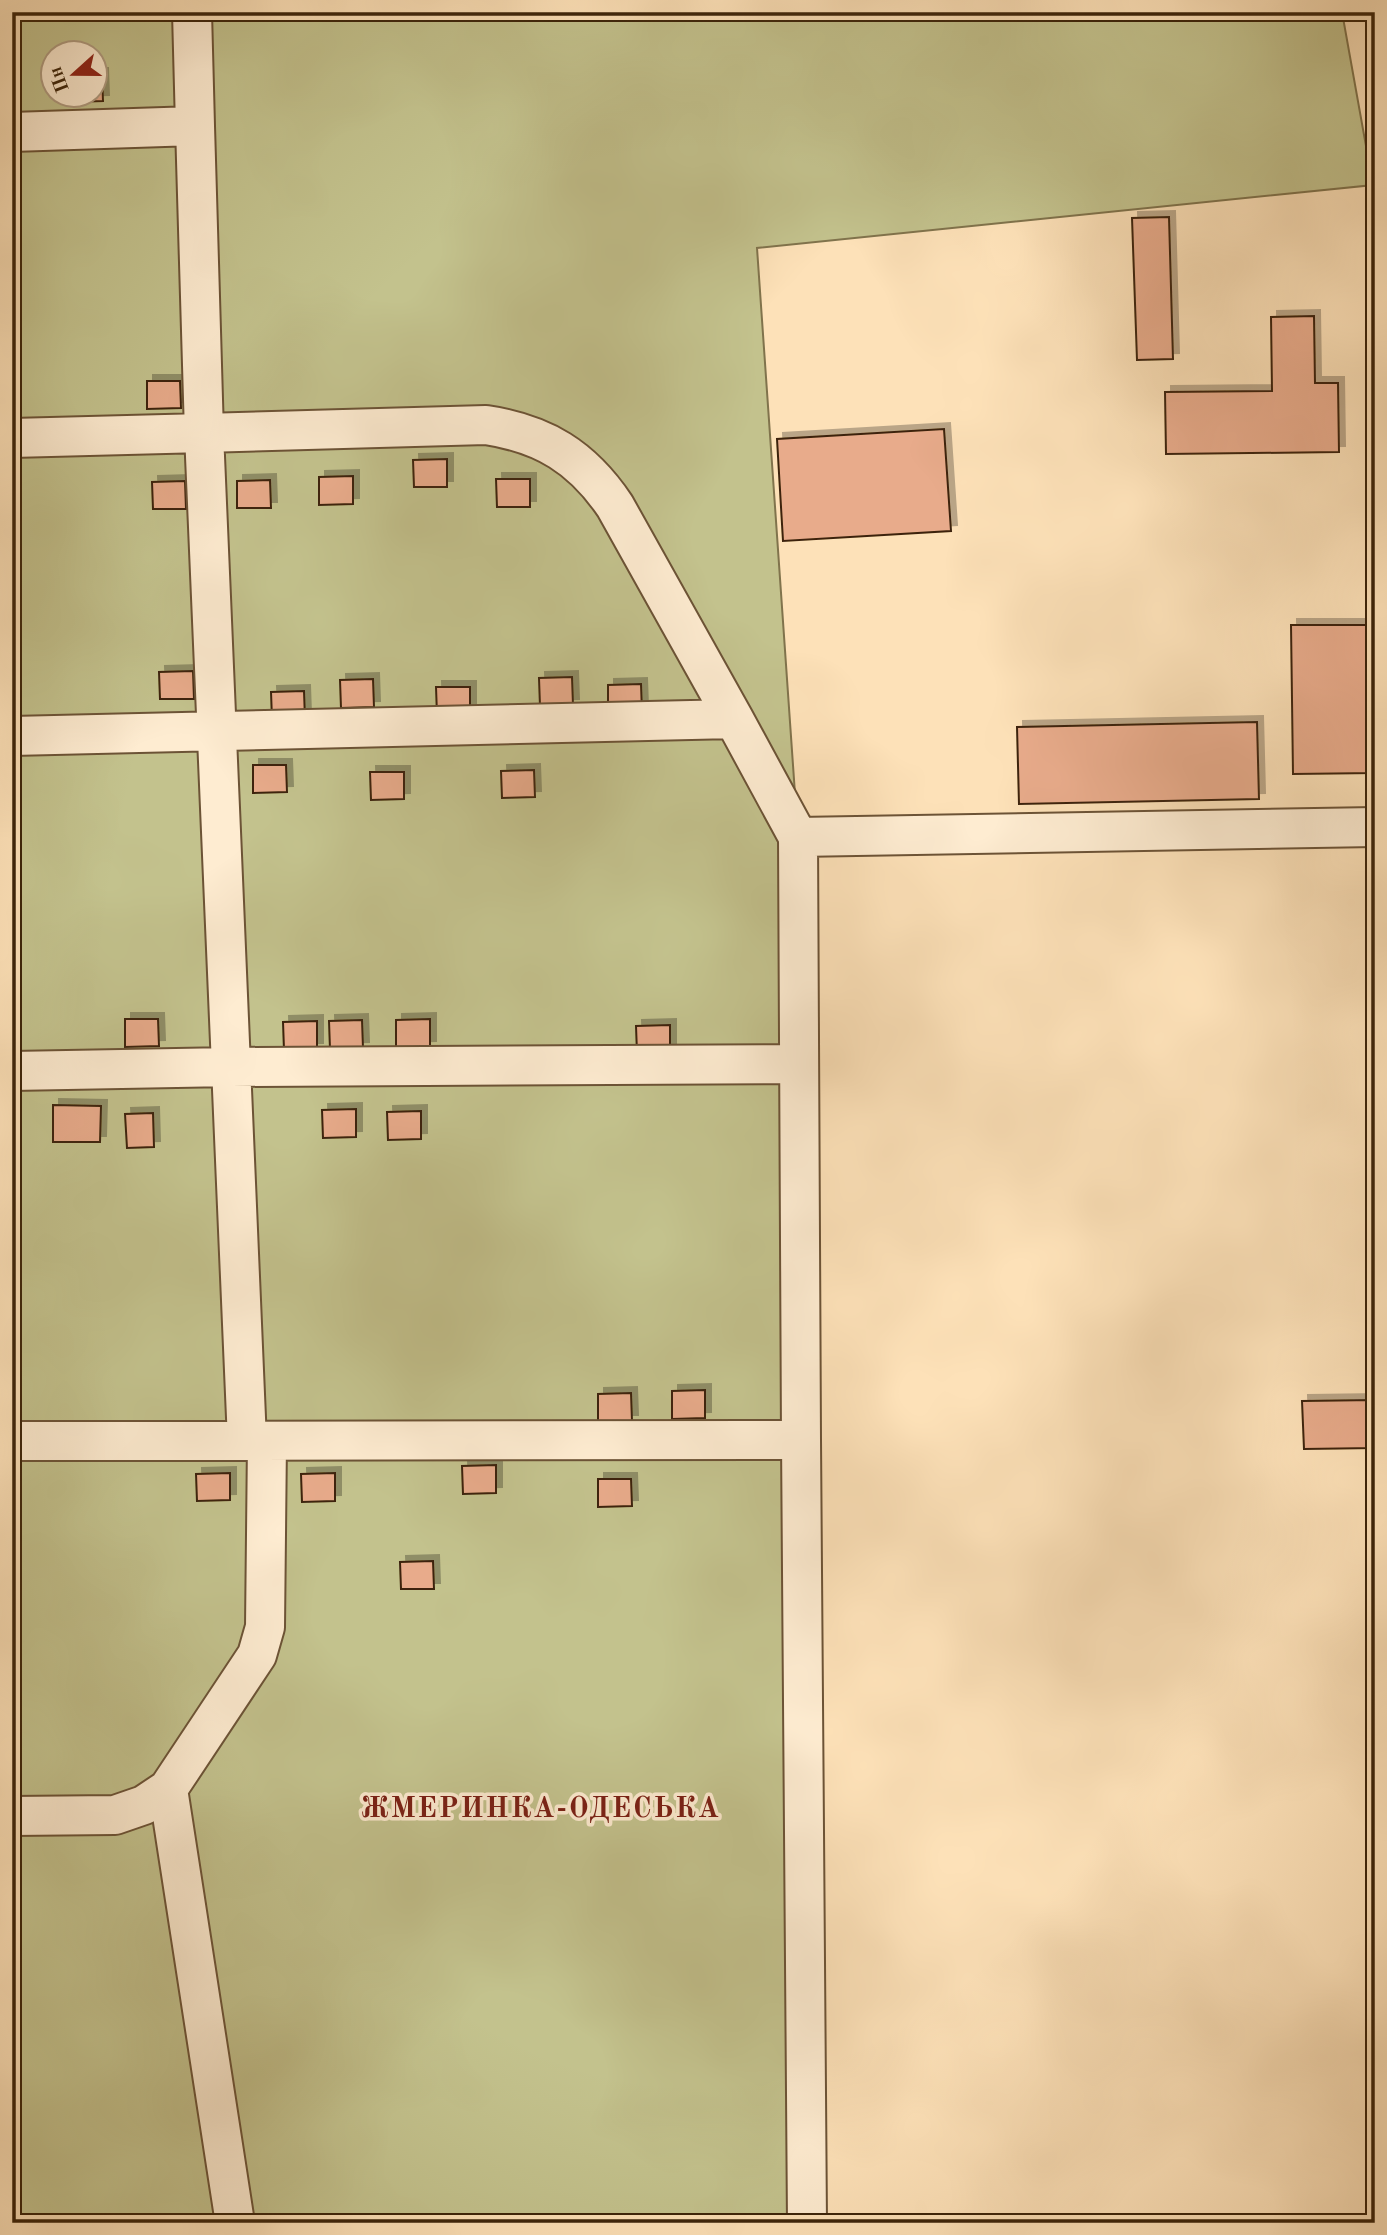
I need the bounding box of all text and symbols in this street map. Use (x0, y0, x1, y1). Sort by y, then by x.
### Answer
north arrow (38, 38, 108, 108)
text: Пн (47, 64, 74, 95)
district label: ЖМЕРИНКА-ОДЕСЬКА (361, 1795, 721, 1824)

